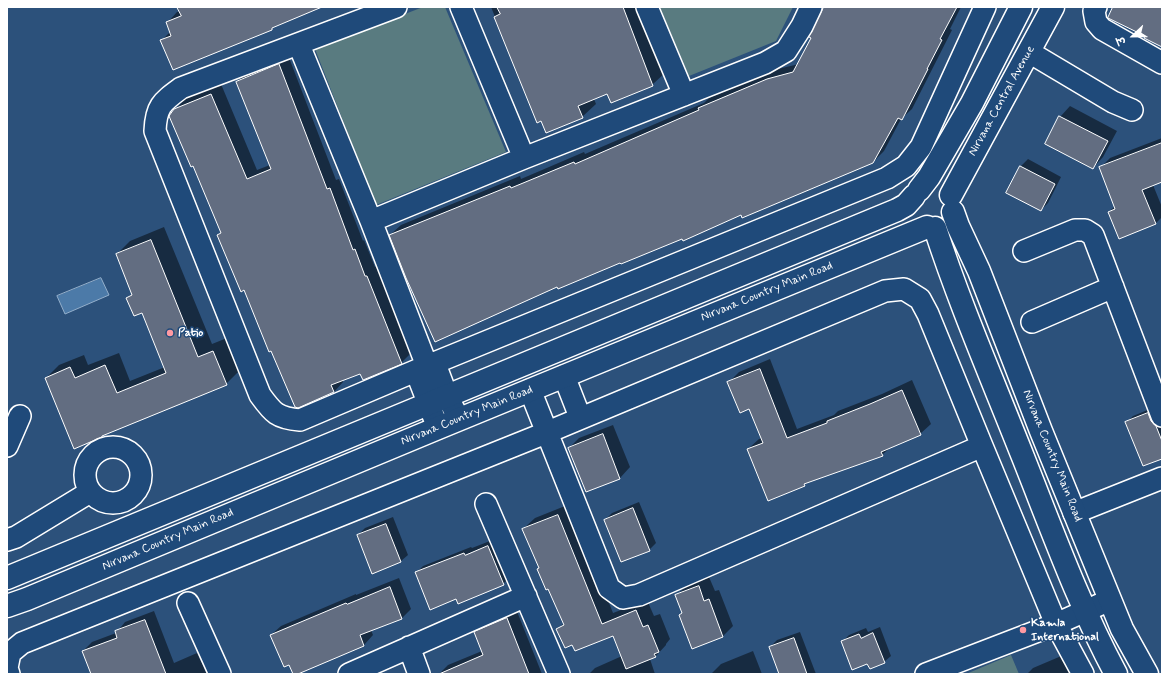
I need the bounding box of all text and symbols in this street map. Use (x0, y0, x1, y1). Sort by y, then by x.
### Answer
north arrow (1113, 16, 1153, 56)
text: उ (1114, 34, 1130, 47)
street label: Nirvana Central Avenue (966, 43, 1038, 159)
street label: Nirvana Country Main Road (699, 259, 835, 325)
place label: Patio (178, 326, 203, 340)
marker: Patio (165, 328, 175, 338)
street label: Nirvana Country Main Road (399, 383, 535, 449)
street label: Nirvana Country Main Road (1019, 388, 1085, 524)
street label: Nirvana Country Main Road (100, 506, 236, 574)
place label: Kamla International (1031, 616, 1099, 644)
marker: Kamla International (1018, 625, 1028, 635)

